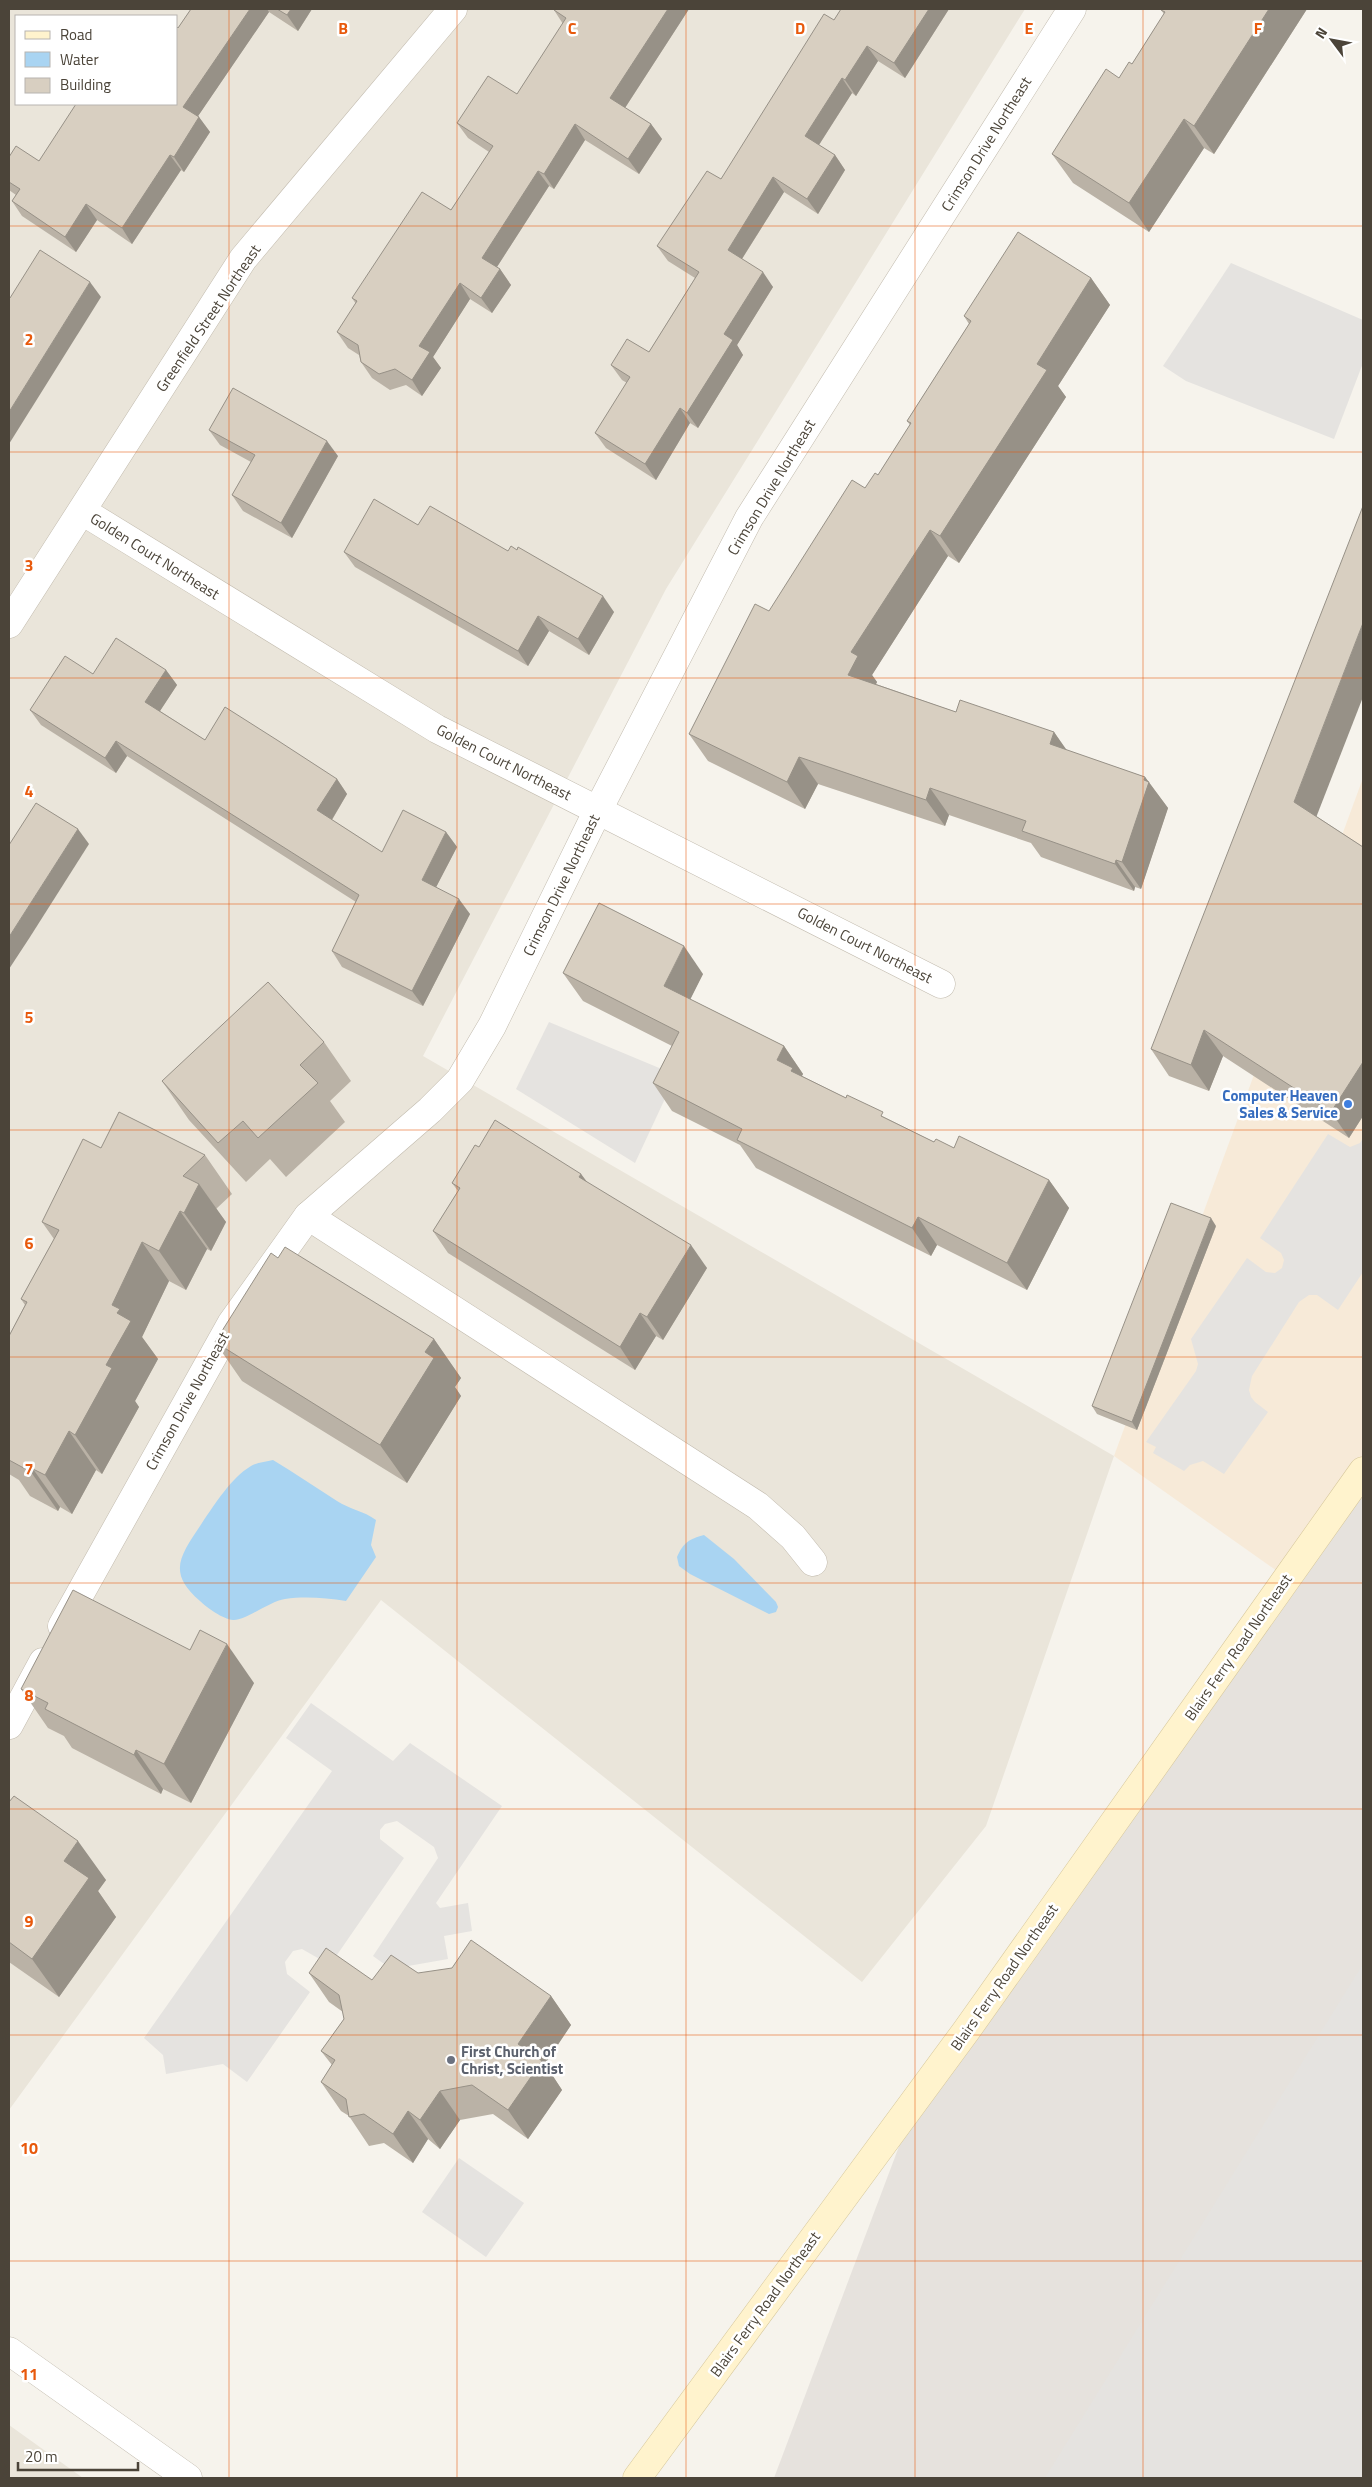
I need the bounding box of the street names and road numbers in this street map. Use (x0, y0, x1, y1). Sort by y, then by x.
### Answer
street label: Crimson Drive Northeast (935, 71, 1037, 216)
street label: Greenfield Street Northeast (150, 239, 267, 396)
street label: Crimson Drive Northeast (721, 414, 821, 559)
street label: Golden Court Northeast (86, 507, 225, 606)
street label: Golden Court Northeast (432, 718, 576, 806)
street label: Crimson Drive Northeast (517, 810, 606, 960)
street label: Golden Court Northeast (793, 901, 937, 989)
street label: Crimson Drive Northeast (139, 1327, 235, 1474)
street label: Blairs Ferry Road Northeast (1178, 1568, 1298, 1725)
street label: Blairs Ferry Road Northeast (944, 1898, 1064, 2055)
street label: Blairs Ferry Road Northeast (704, 2226, 826, 2381)

